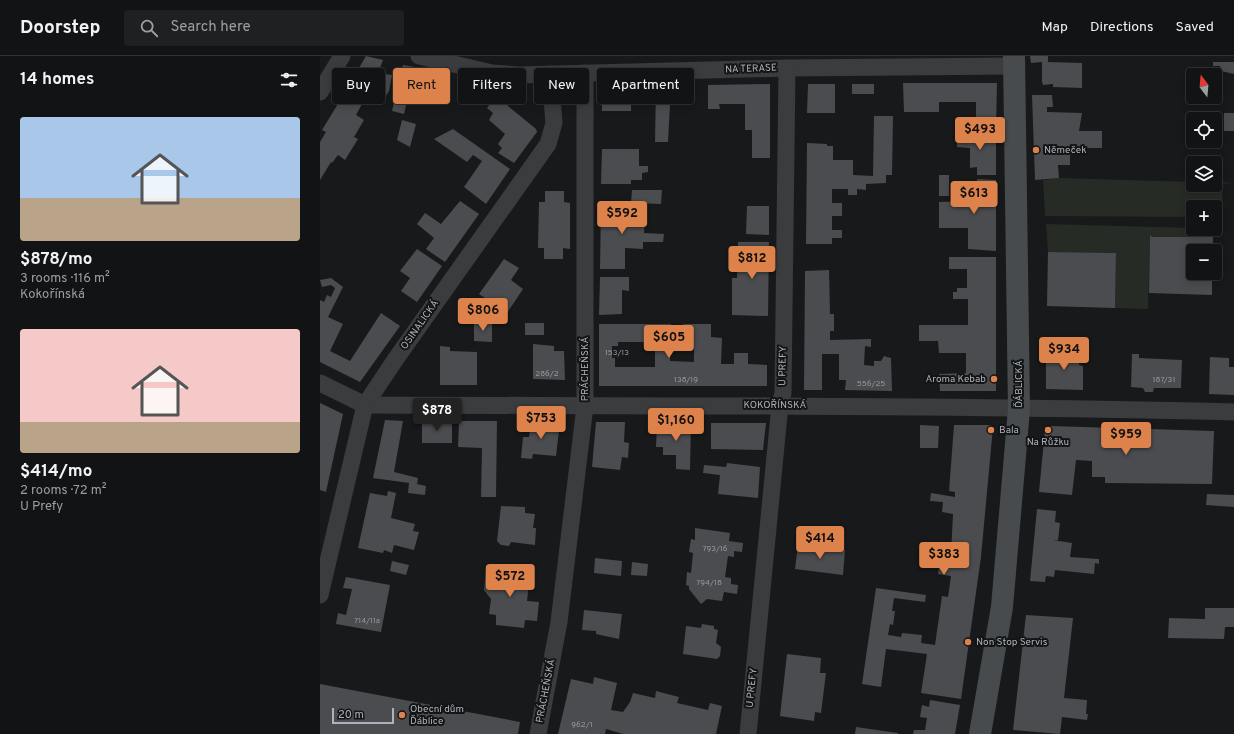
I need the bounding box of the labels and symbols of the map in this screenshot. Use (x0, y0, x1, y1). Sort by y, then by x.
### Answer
street label: NA TERASE (725, 62, 777, 76)
north arrow (1186, 68, 1222, 104)
pin: $493 (956, 117, 1004, 151)
place label: Němeček (1044, 144, 1086, 157)
marker: Němeček (1031, 145, 1041, 155)
pin: $613 (950, 181, 998, 215)
pin: $592 (598, 201, 646, 235)
pin: $812 (728, 246, 776, 280)
street label: OSINALICKÁ (398, 297, 442, 352)
pin: $806 (459, 298, 507, 332)
pin: $605 (645, 325, 693, 359)
street label: PRÁCHEŇSKÁ (579, 336, 592, 401)
pin: $934 (1040, 337, 1088, 371)
street label: U PREFY (776, 345, 790, 386)
house number: 153/13 (605, 348, 629, 358)
street label: ĎÁBLICKÁ (1013, 360, 1026, 408)
house number: 286/2 (535, 369, 559, 379)
place label: Aroma Kebab (926, 373, 986, 386)
marker: Aroma Kebab (989, 374, 999, 384)
house number: 138/19 (674, 375, 698, 385)
house number: 187/31 (1153, 375, 1175, 385)
house number: 556/25 (857, 379, 885, 389)
pin: $878 (413, 398, 461, 432)
street label: KOKOŘÍNSKÁ (744, 399, 807, 412)
pin: $753 (517, 406, 565, 440)
pin: $1,160 (643, 408, 709, 442)
pin: $959 (1102, 422, 1150, 456)
place label: Bala (999, 424, 1019, 437)
marker: Bala (986, 425, 996, 435)
marker: Na Růžku (1043, 425, 1053, 435)
place label: Na Růžku (1027, 436, 1069, 449)
pin: $414 (796, 526, 844, 560)
pin: $383 (920, 542, 968, 576)
house number: 793/16 (702, 544, 728, 554)
pin: $572 (486, 564, 534, 598)
house number: 794/18 (696, 578, 722, 588)
house number: 714/11a (354, 616, 380, 626)
place label: Non Stop Servis (976, 636, 1048, 649)
marker: Non Stop Servis (963, 637, 973, 647)
street label: PRÁCHEŇSKÁ (533, 658, 559, 724)
street label: U PREFY (743, 667, 761, 709)
place label: Obecní dům Ďáblice (410, 703, 464, 728)
scale bar (332, 706, 394, 725)
marker: Obecní dům Ďáblice (397, 710, 407, 720)
house number: 962/1 (571, 720, 593, 730)

